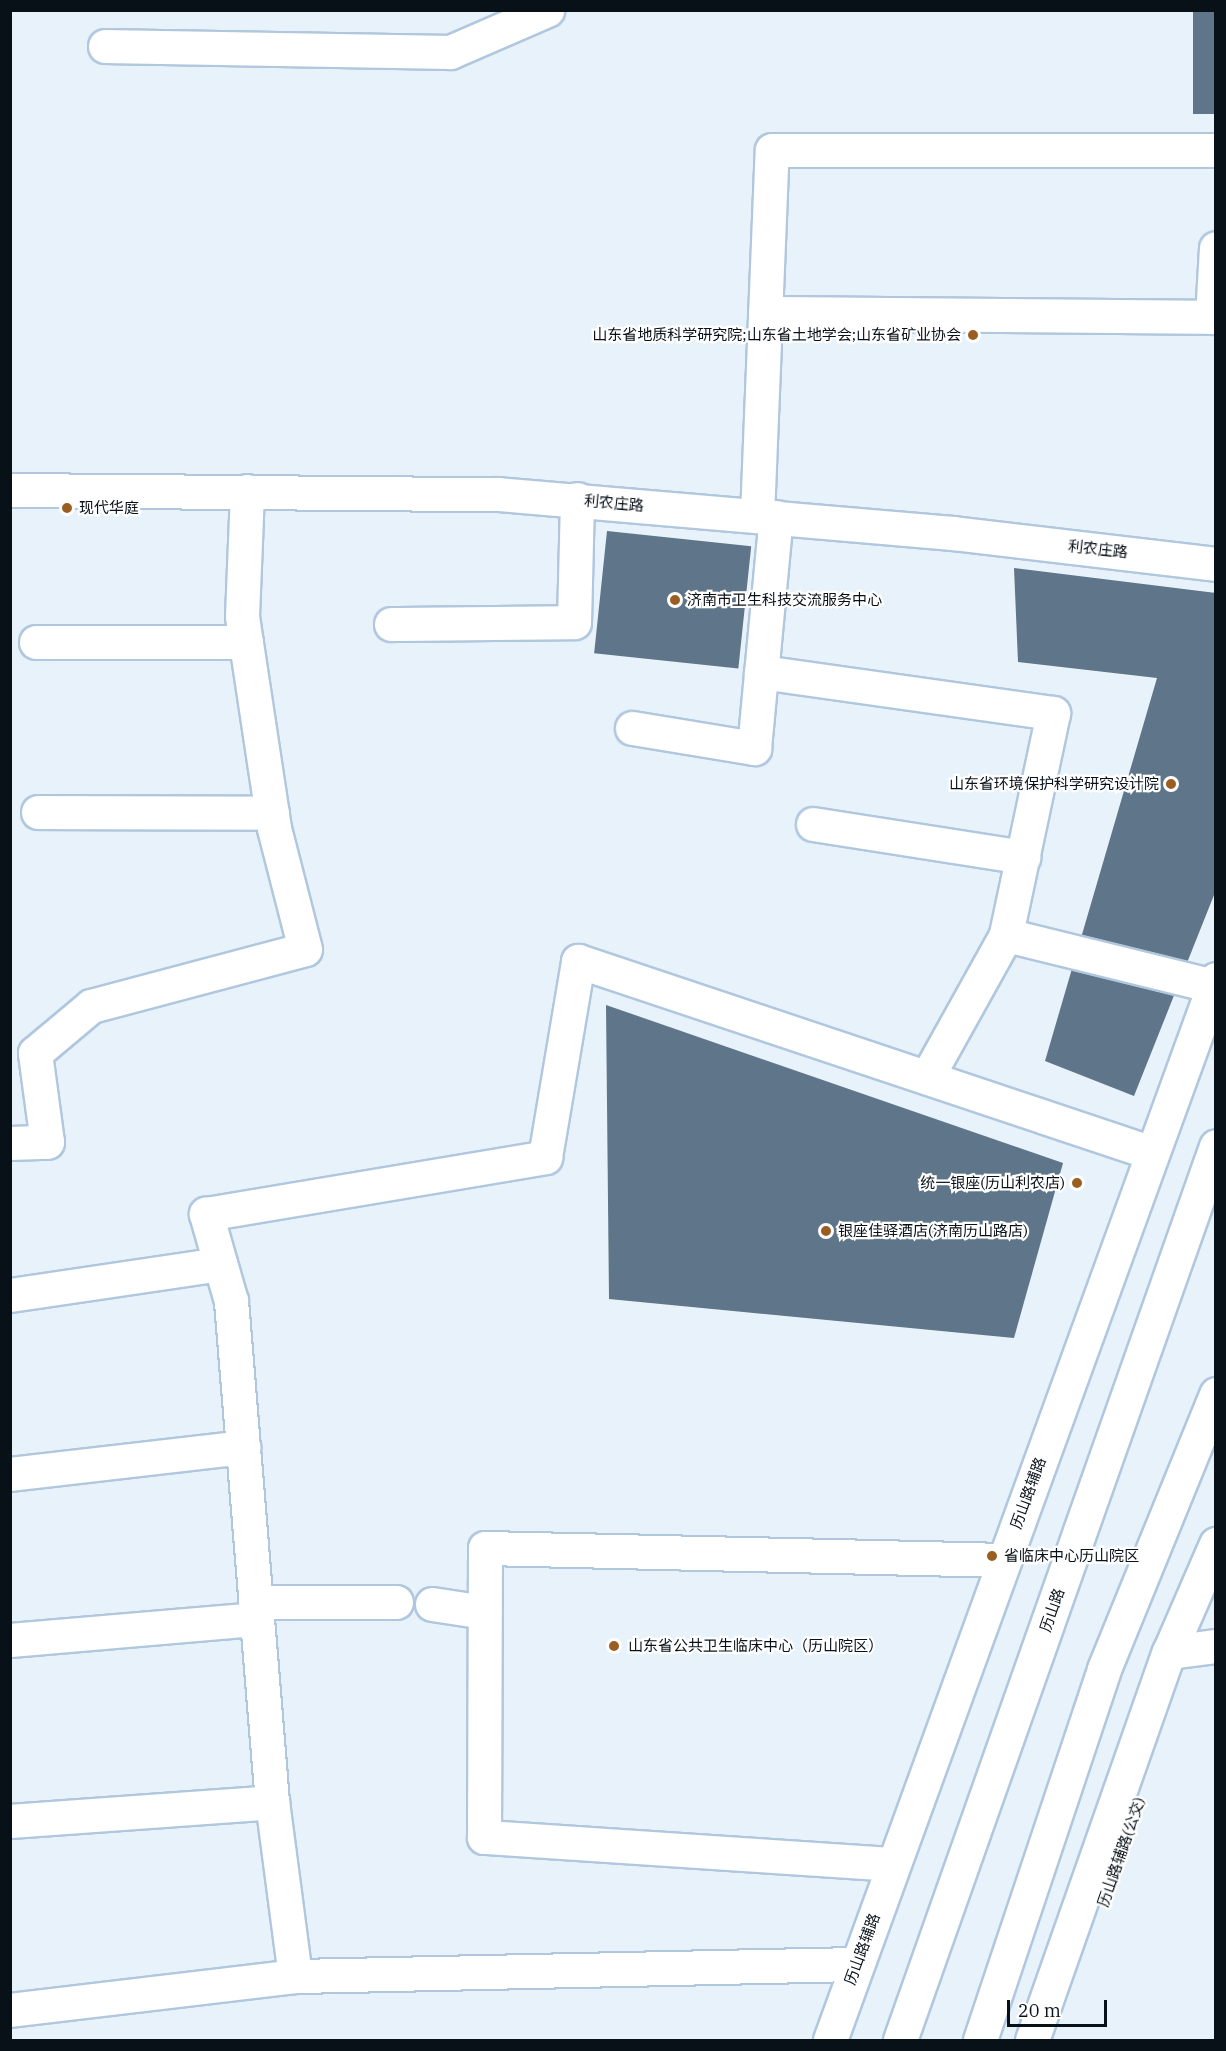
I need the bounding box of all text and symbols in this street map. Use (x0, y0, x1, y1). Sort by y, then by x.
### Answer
place label: 山东省地质科学研究院;山东省土地学会;山东省矿业协会 (592, 326, 961, 344)
marker: 山东省地质科学研究院;山东省土地学会;山东省矿业协会 (966, 328, 980, 342)
street label: 利农庄路 (583, 491, 645, 515)
place label: 现代华庭 (79, 499, 139, 517)
marker: 现代华庭 (60, 501, 74, 515)
street label: 利农庄路 (1067, 537, 1129, 561)
place label: 济南市卫生科技交流服务中心 (687, 591, 882, 609)
marker: 济南市卫生科技交流服务中心 (668, 593, 682, 607)
place label: 山东省环境保护科学研究设计院 (949, 775, 1159, 793)
marker: 山东省环境保护科学研究设计院 (1164, 777, 1178, 791)
place label: 统一银座(历山利农店) (920, 1174, 1065, 1192)
marker: 统一银座(历山利农店) (1070, 1176, 1084, 1190)
place label: 银座佳驿酒店(济南历山路店) (838, 1222, 1028, 1240)
marker: 银座佳驿酒店(济南历山路店) (819, 1224, 833, 1238)
street label: 历山路辅路 (1007, 1455, 1049, 1531)
place label: 省临床中心历山院区 (1004, 1547, 1139, 1565)
marker: 省临床中心历山院区 (985, 1549, 999, 1563)
street label: 历山路 (1036, 1586, 1068, 1634)
marker: 山东省公共卫生临床中心（历山院区） (605, 1637, 623, 1655)
place label: 山东省公共卫生临床中心（历山院区） (628, 1637, 883, 1655)
street label: 历山路辅路(公交) (1094, 1795, 1148, 1909)
street label: 历山路辅路 (841, 1911, 883, 1987)
scale bar (1010, 1988, 1110, 2026)
text: 20 m (1018, 1999, 1061, 2022)

